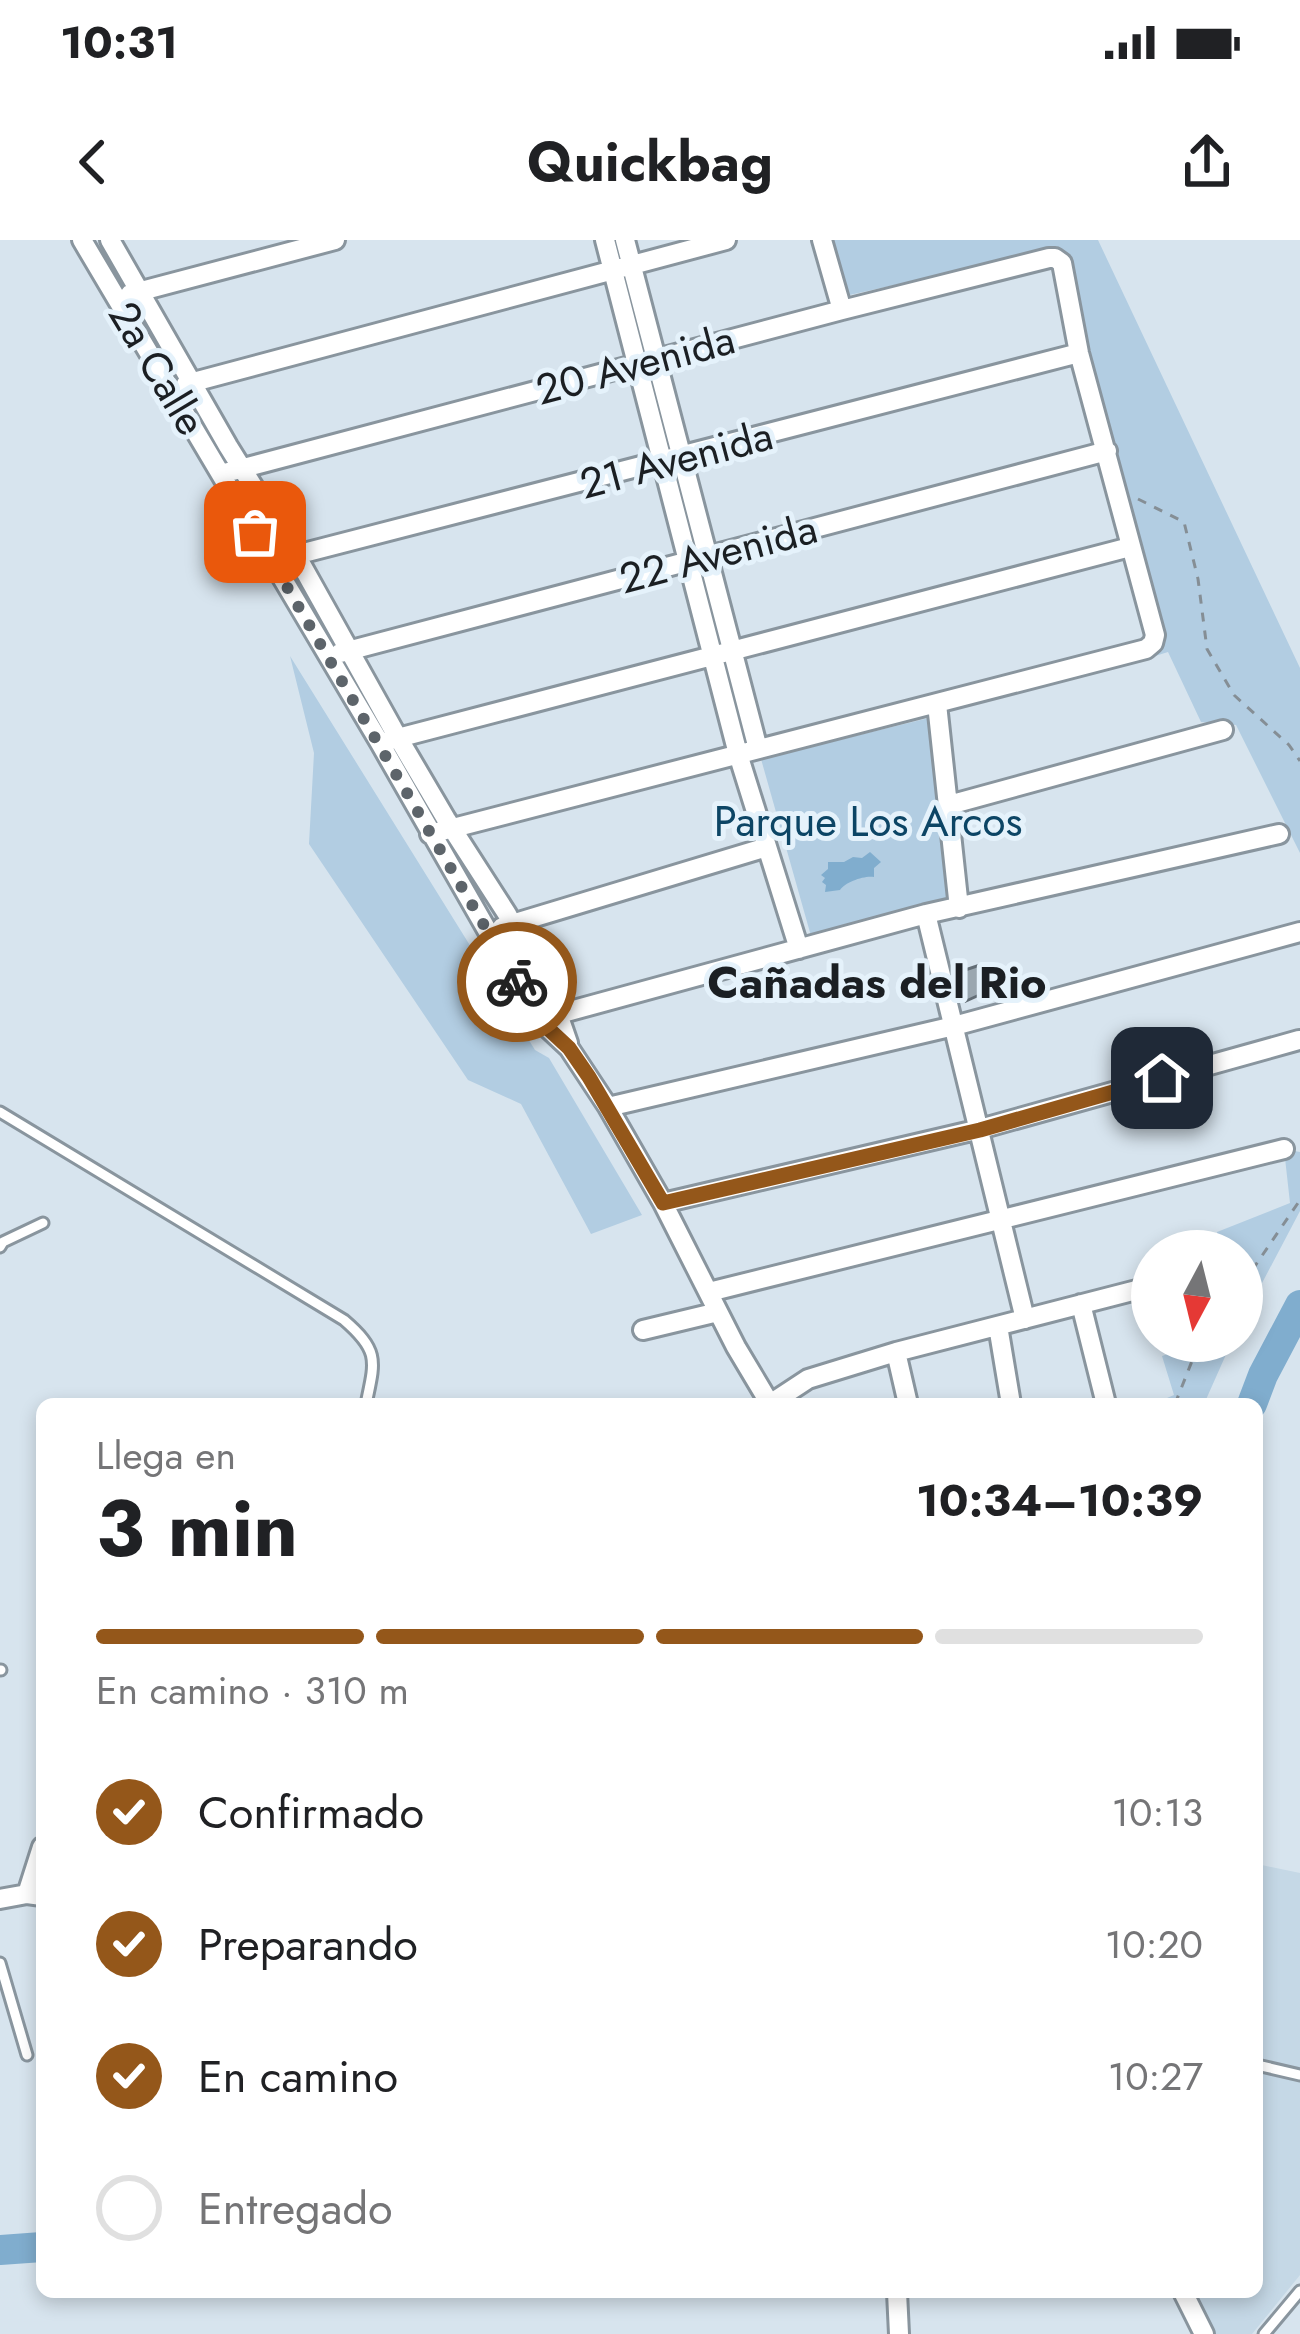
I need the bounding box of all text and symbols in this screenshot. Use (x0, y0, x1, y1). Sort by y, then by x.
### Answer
text: 10:31 (60, 10, 178, 75)
text: Quickbag (527, 123, 773, 201)
icon: back (60, 129, 126, 195)
icon: share (1174, 129, 1240, 195)
street label: 2a Calle (94, 290, 221, 447)
street label: 20 Avenida (529, 309, 742, 420)
street label: 21 Avenida (573, 404, 779, 515)
pin (204, 481, 306, 583)
street label: 22 Avenida (612, 498, 824, 609)
icon: bag (222, 499, 288, 565)
park label: Parque Los Arcos (714, 791, 1022, 852)
courier (457, 922, 577, 1042)
icon: bike (484, 949, 550, 1015)
district label: Cañadas del Rio (707, 950, 1047, 1015)
pin (1111, 1027, 1213, 1129)
icon: home (1129, 1045, 1195, 1111)
north arrow (1131, 1230, 1263, 1362)
map controls (1131, 1230, 1263, 1362)
text: Llega en (96, 1427, 236, 1484)
text: 10:34–10:39 (916, 1468, 1203, 1533)
text: 3 min (96, 1473, 298, 1585)
text: En camino · 310 m (96, 1662, 409, 1719)
icon: check (96, 1779, 162, 1845)
text: Confirmado (198, 1780, 424, 1845)
text: 10:13 (1112, 1784, 1203, 1841)
icon: check (96, 1911, 162, 1977)
text: Preparando (198, 1912, 418, 1977)
text: 10:20 (1105, 1916, 1203, 1973)
icon: check (96, 2043, 162, 2109)
text: En camino (198, 2044, 398, 2109)
text: 10:27 (1108, 2048, 1203, 2105)
text: Entregado (198, 2176, 393, 2241)

